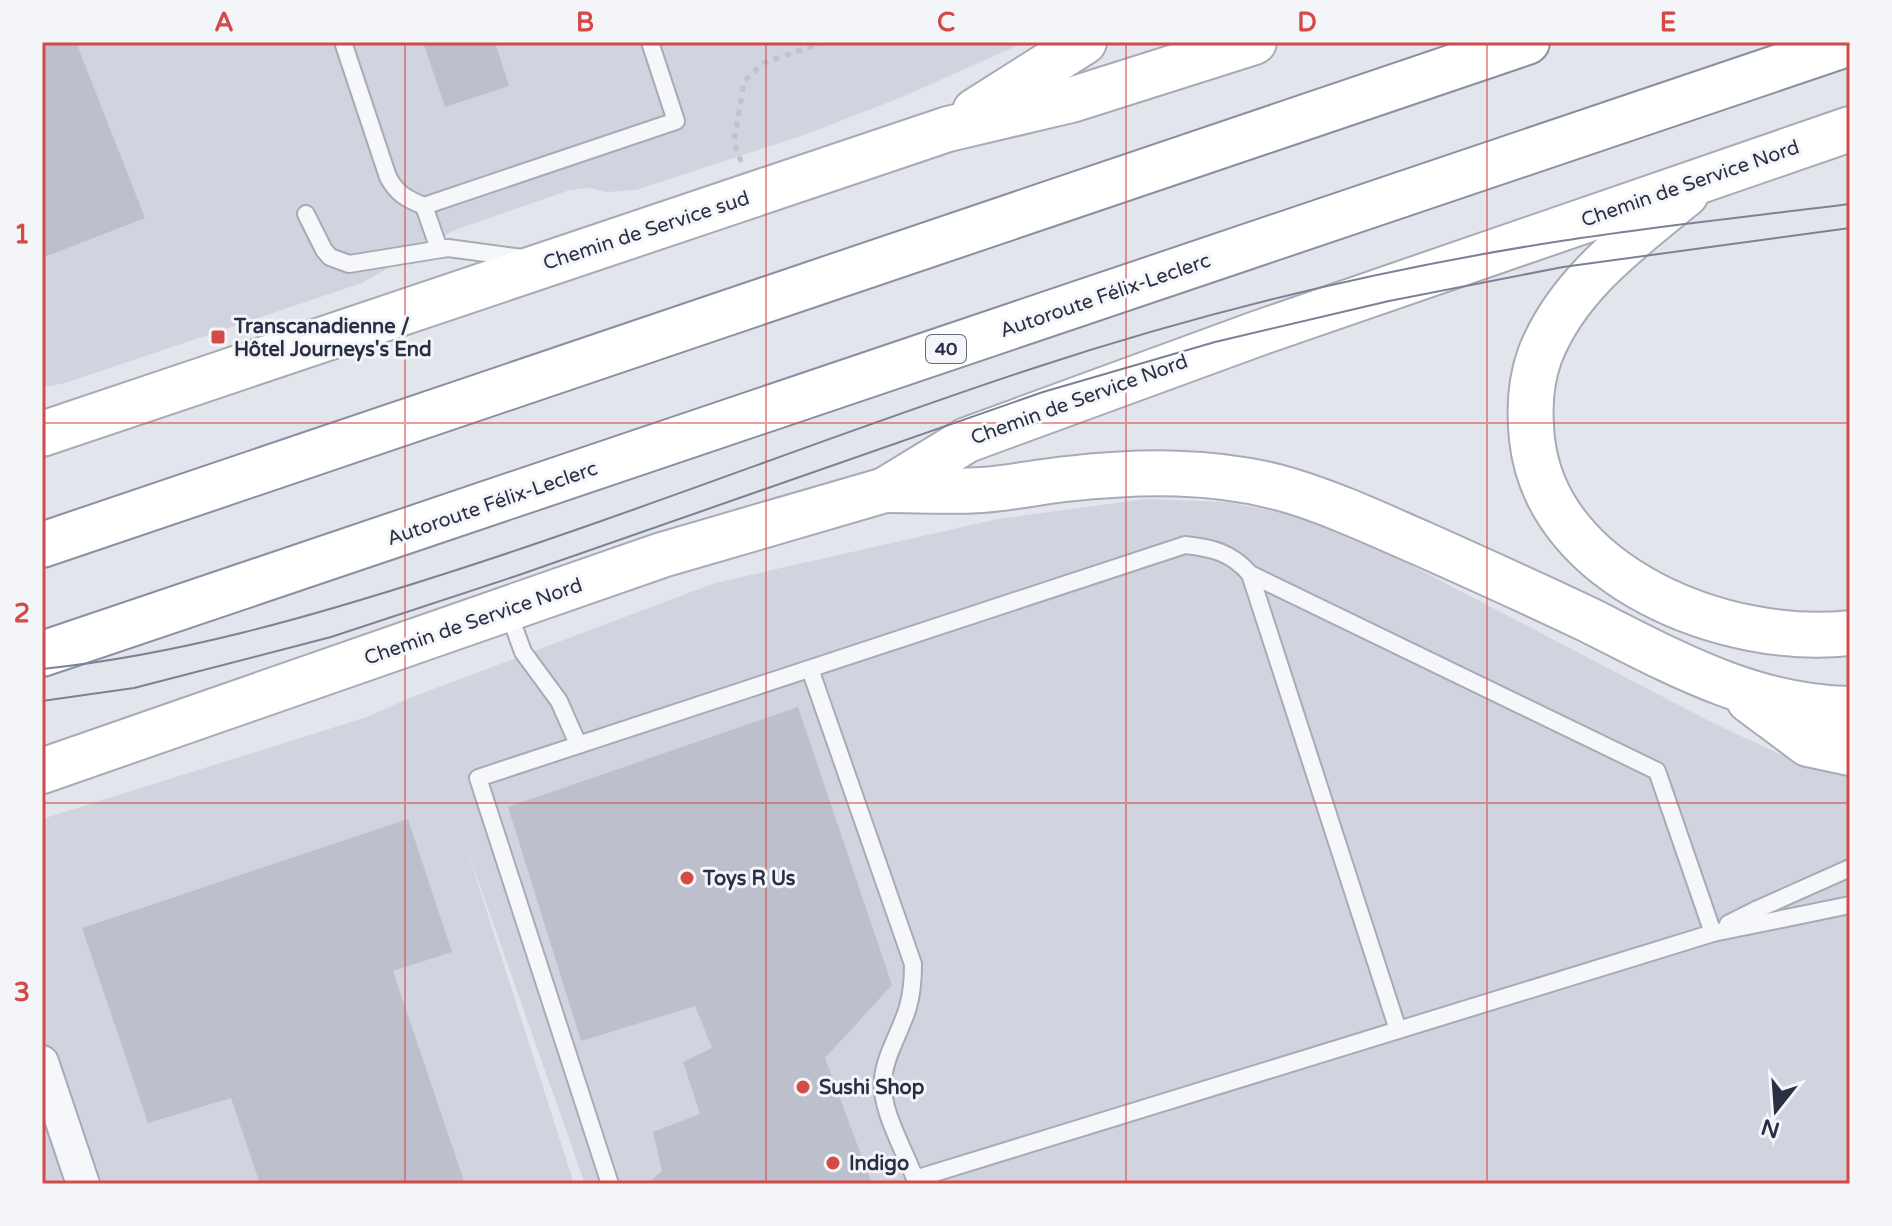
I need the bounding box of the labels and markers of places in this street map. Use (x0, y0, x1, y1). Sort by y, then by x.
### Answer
place label: Transcanadienne / Hôtel Journeys's End (233, 315, 432, 362)
marker: Transcanadienne / Hôtel Journeys's End (209, 328, 227, 346)
place label: Toys R Us (702, 867, 796, 891)
marker: Toys R Us (678, 869, 696, 887)
place label: Sushi Shop (819, 1076, 925, 1100)
marker: Sushi Shop (794, 1078, 812, 1096)
place label: Indigo (849, 1152, 909, 1176)
marker: Indigo (824, 1154, 842, 1172)

